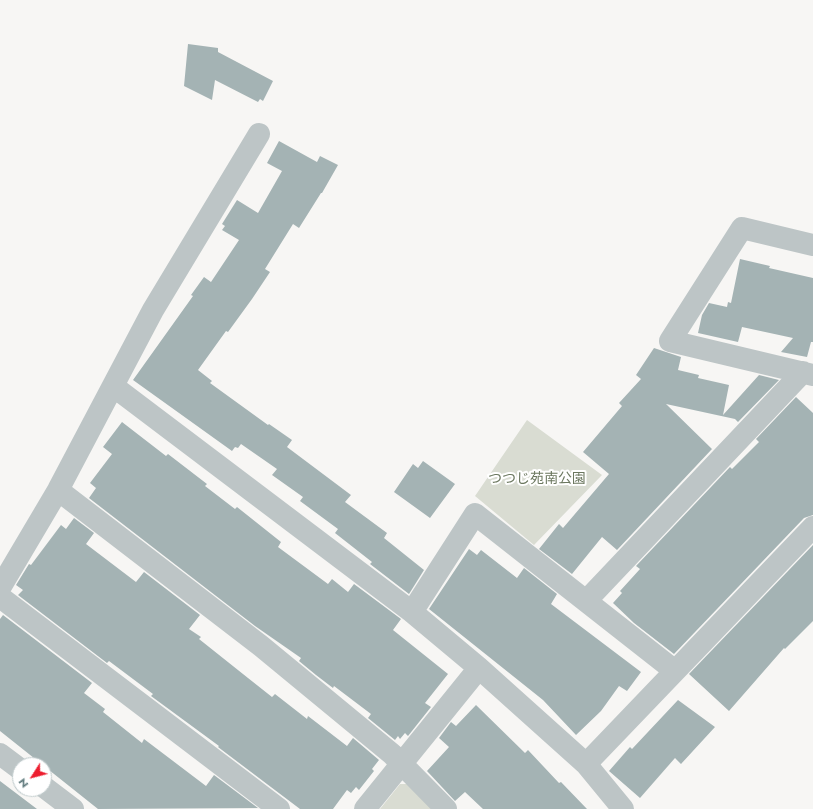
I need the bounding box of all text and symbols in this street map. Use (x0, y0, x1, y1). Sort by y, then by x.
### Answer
park label: つつじ苑南公園 (488, 472, 586, 488)
north arrow (12, 757, 52, 797)
text: N (14, 775, 32, 792)

